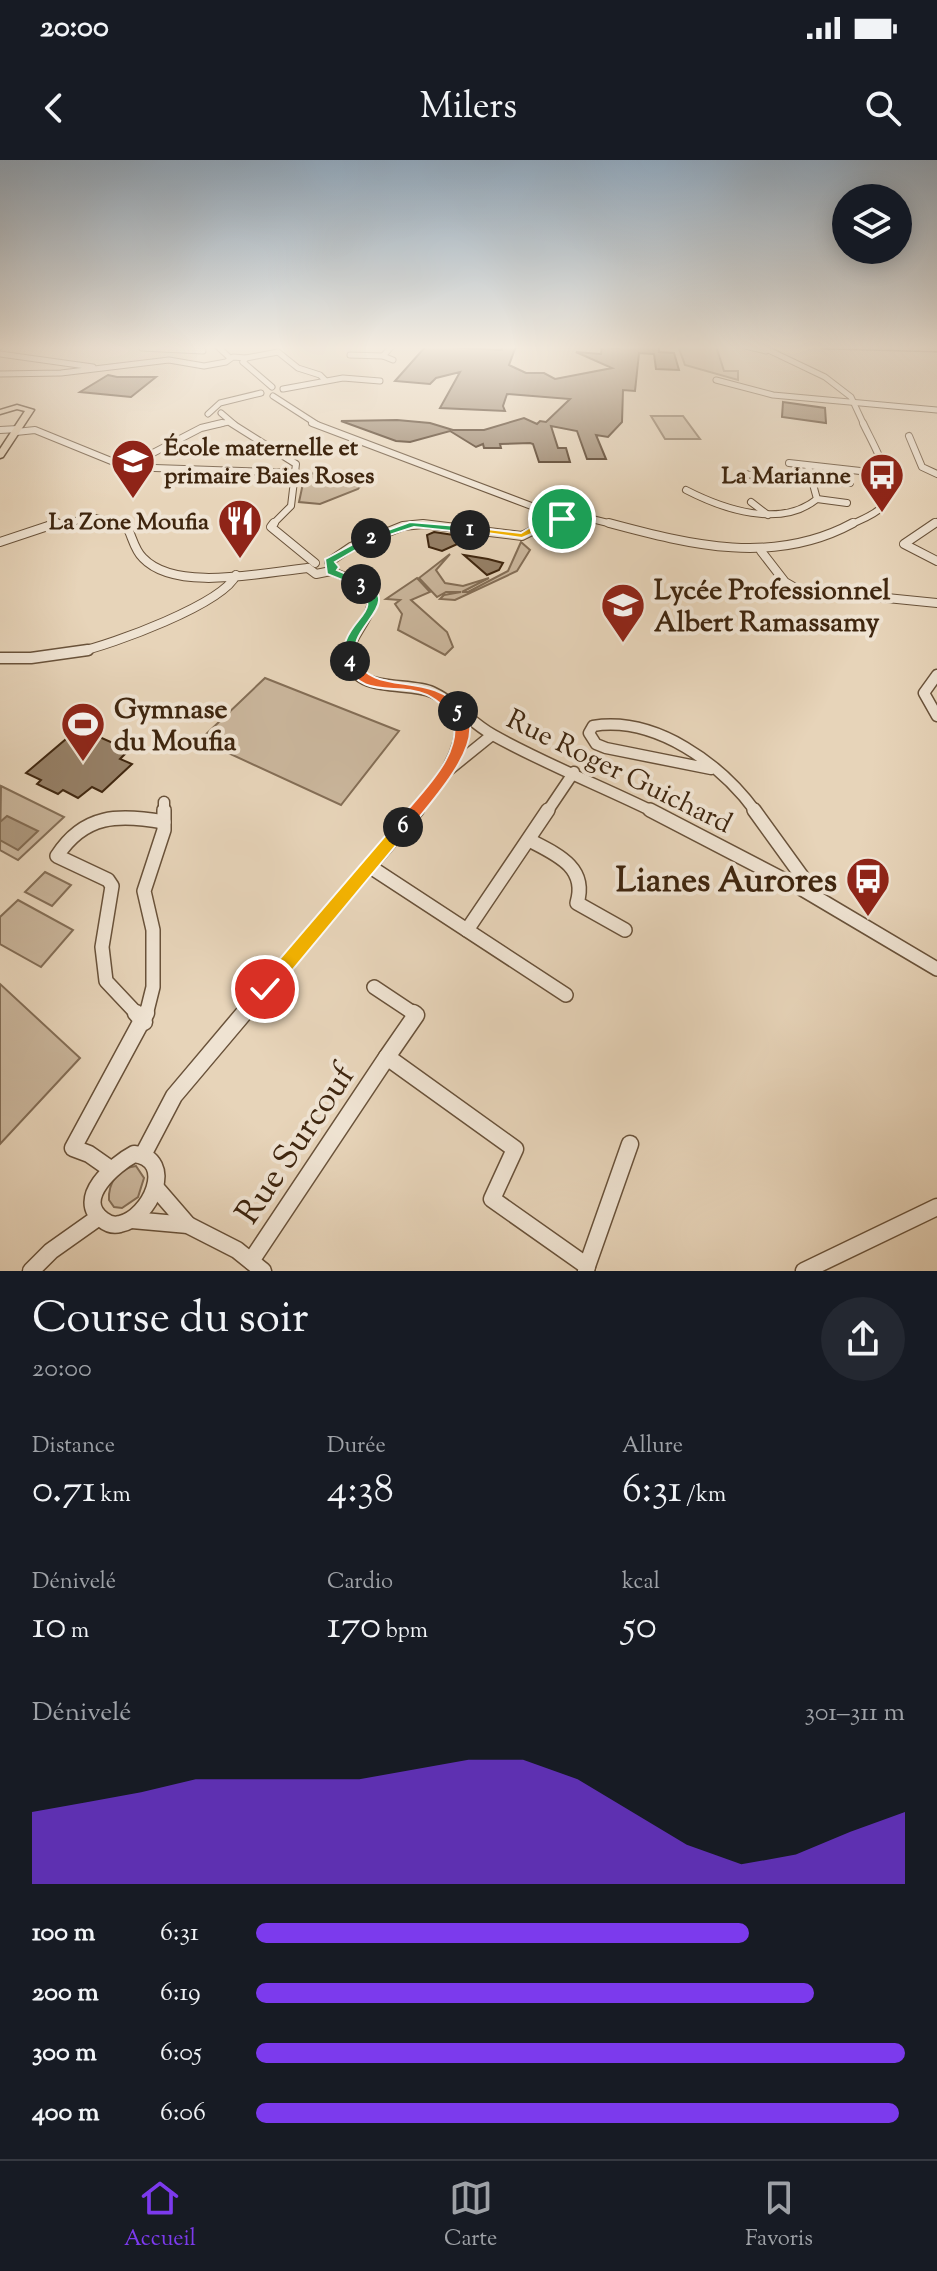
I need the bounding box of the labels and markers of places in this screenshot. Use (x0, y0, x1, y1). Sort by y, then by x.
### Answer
place label: École maternelle et primaire Baies Roses (164, 432, 374, 494)
school or university icon: École maternelle et primaire Baies Roses (109, 437, 157, 500)
bus stop icon: La Marianne (858, 451, 906, 514)
place label: La Marianne (721, 460, 851, 494)
pin (528, 485, 596, 553)
restaurant icon: La Zone Moufia (216, 497, 264, 560)
place label: La Zone Moufia (49, 506, 210, 540)
pin: 1 (450, 510, 490, 550)
pin: 2 (351, 518, 391, 558)
pin: 3 (341, 564, 381, 604)
place label: Lycée Professionnel Albert Ramassamy (654, 572, 890, 644)
school or university icon: Lycée Professionnel Albert Ramassamy (599, 581, 647, 644)
pin: 4 (330, 641, 370, 681)
place label: Gymnase du Moufia (114, 691, 237, 763)
pin: 5 (438, 691, 478, 731)
sports icon: Gymnase du Moufia (59, 700, 107, 763)
pin: 6 (383, 807, 423, 847)
bus stop icon: Lianes Aurores (844, 855, 892, 918)
place label: Lianes Aurores (616, 858, 837, 907)
pin (231, 955, 299, 1023)

